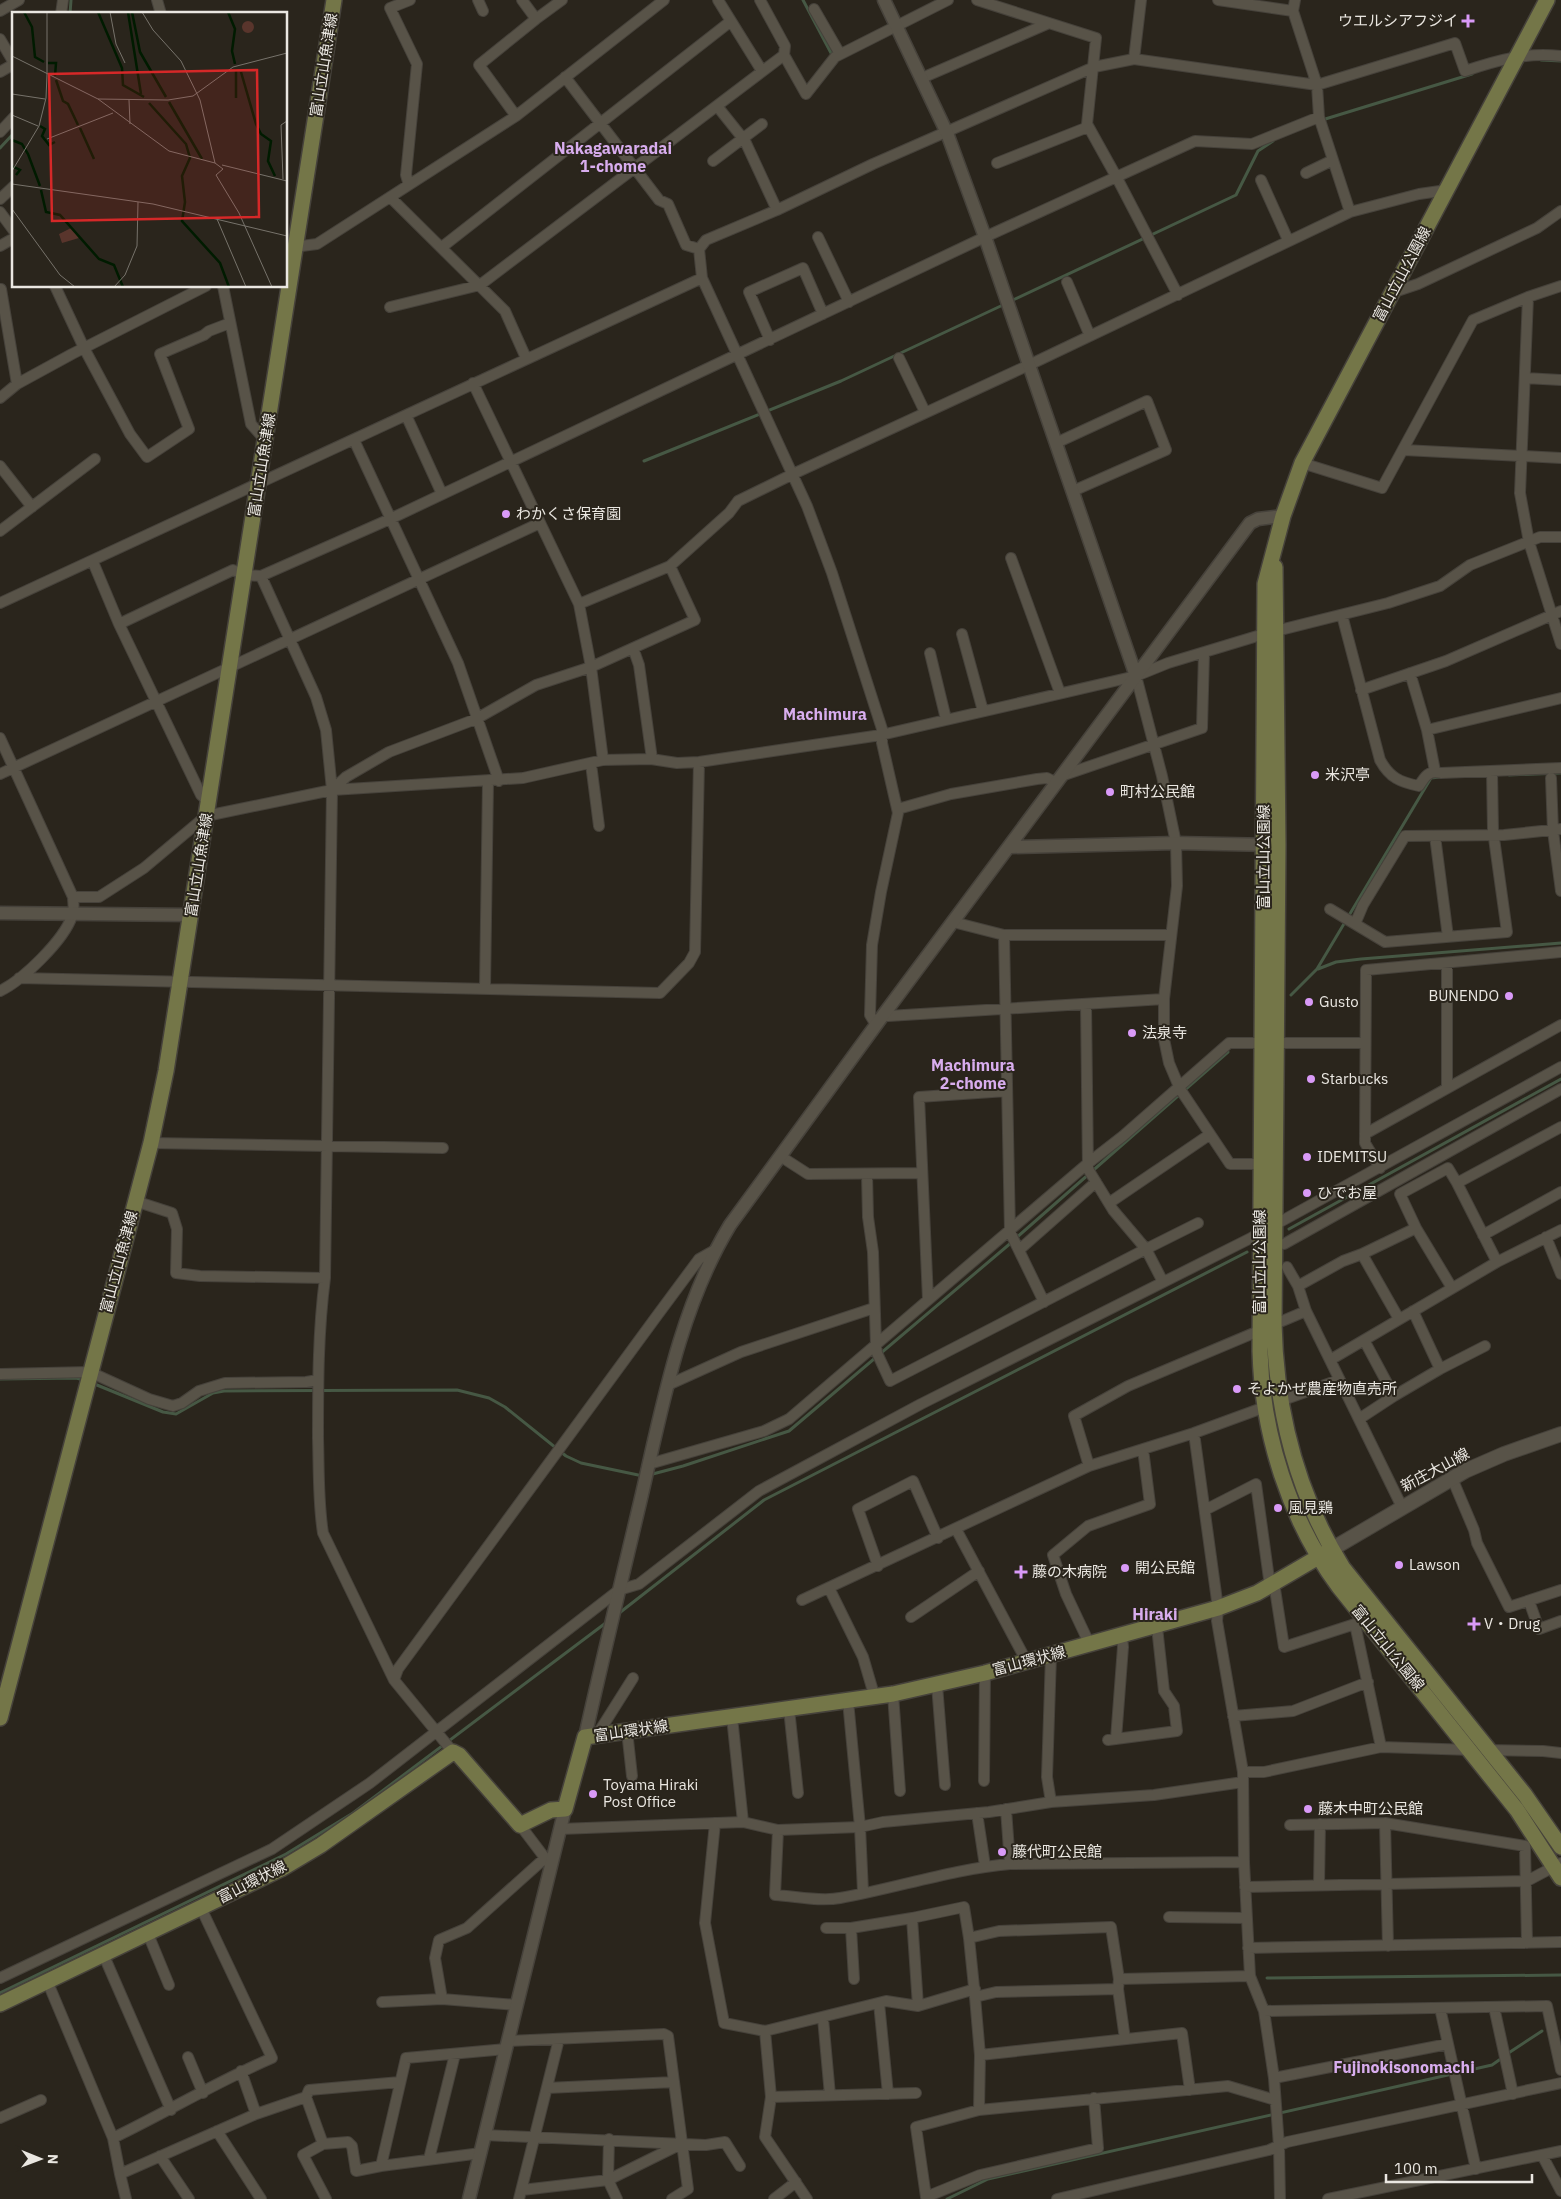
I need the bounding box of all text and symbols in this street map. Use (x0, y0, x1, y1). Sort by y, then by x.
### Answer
place label: ウエルシアフジイ (1338, 11, 1458, 30)
inset map (12, 12, 288, 288)
street label: 富山立山魚津線 (306, 12, 341, 118)
marker: ウエルシアフジイ (1462, 15, 1474, 27)
district label: Nakagawaradai 1-chome (554, 138, 672, 176)
street label: 富山立山公園線 (1369, 223, 1435, 325)
street label: 富山立山魚津線 (244, 412, 279, 518)
place label: わかくさ保育園 (516, 504, 621, 523)
marker: わかくさ保育園 (500, 508, 512, 520)
district label: Machimura (783, 704, 867, 724)
place label: 米沢亭 (1325, 765, 1370, 784)
marker: 米沢亭 (1309, 769, 1321, 781)
place label: 町村公民館 (1120, 782, 1195, 801)
marker: 町村公民館 (1104, 786, 1116, 798)
street label: 富山立山公園線 (1254, 804, 1273, 910)
street label: 富山立山魚津線 (181, 812, 216, 918)
place label: BUNENDO (1428, 986, 1499, 1005)
marker: BUNENDO (1503, 990, 1515, 1002)
place label: Gusto (1319, 992, 1359, 1011)
marker: Gusto (1303, 996, 1315, 1008)
place label: 法泉寺 (1142, 1023, 1187, 1042)
marker: 法泉寺 (1126, 1027, 1138, 1039)
district label: Machimura 2-chome (931, 1055, 1015, 1093)
place label: Starbucks (1321, 1069, 1388, 1088)
marker: Starbucks (1305, 1073, 1317, 1085)
place label: IDEMITSU (1317, 1147, 1387, 1166)
marker: IDEMITSU (1301, 1151, 1313, 1163)
place label: ひでお屋 (1317, 1183, 1377, 1202)
marker: ひでお屋 (1301, 1187, 1313, 1199)
street label: 富山立山魚津線 (96, 1209, 141, 1315)
street label: 富山立山公園線 (1250, 1209, 1269, 1315)
place label: そよかぜ農産物直売所 (1247, 1379, 1397, 1398)
marker: そよかぜ農産物直売所 (1231, 1383, 1243, 1395)
street label: 新庄大山線 (1397, 1444, 1472, 1496)
place label: 風見鶏 (1288, 1498, 1333, 1517)
marker: 風見鶏 (1272, 1502, 1284, 1514)
place label: Lawson (1409, 1555, 1460, 1574)
place label: 開公民館 (1135, 1558, 1195, 1577)
marker: Lawson (1393, 1559, 1405, 1571)
place label: 藤の木病院 (1032, 1562, 1107, 1581)
marker: 開公民館 (1119, 1562, 1131, 1574)
marker: 藤の木病院 (1014, 1565, 1028, 1579)
street label: 富山立山公園線 (1348, 1601, 1429, 1694)
district label: Hiraki (1132, 1604, 1178, 1624)
place label: V・Drug (1484, 1614, 1540, 1633)
marker: V・Drug (1468, 1618, 1480, 1630)
street label: 富山環状線 (990, 1642, 1068, 1679)
street label: 富山環状線 (592, 1716, 669, 1745)
place label: Toyama Hiraki Post Office (603, 1775, 698, 1811)
marker: Toyama Hiraki Post Office (587, 1788, 599, 1800)
place label: 藤木中町公民館 (1318, 1799, 1423, 1818)
marker: 藤木中町公民館 (1302, 1803, 1314, 1815)
place label: 藤代町公民館 (1012, 1842, 1102, 1861)
marker: 藤代町公民館 (996, 1846, 1008, 1858)
street label: 富山環状線 (214, 1856, 290, 1907)
district label: Fujinokisonomachi (1333, 2057, 1475, 2077)
north arrow (15, 2134, 65, 2184)
scale bar (1386, 2152, 1532, 2184)
text: N (44, 2154, 62, 2164)
text: 100 m (1394, 2159, 1438, 2178)

